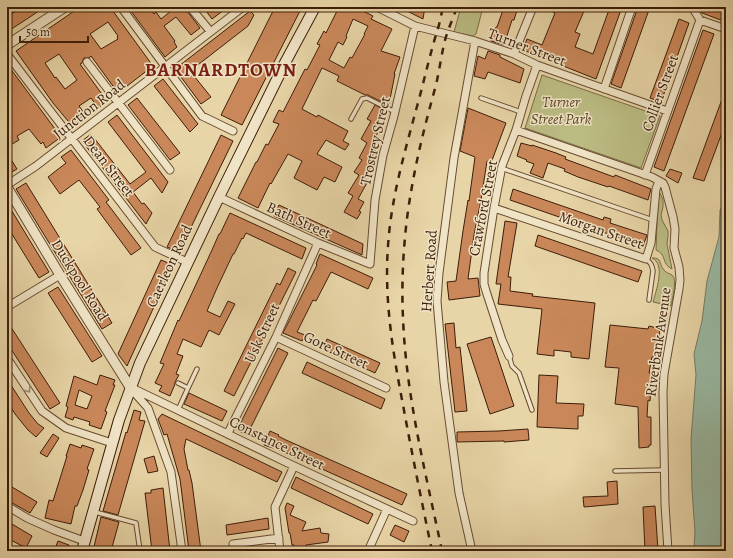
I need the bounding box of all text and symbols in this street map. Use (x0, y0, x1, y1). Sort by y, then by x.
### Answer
scale bar (20, 18, 88, 44)
street label: Turner Street (485, 23, 569, 71)
text: 50 m (26, 24, 50, 40)
street label: Collier Street (637, 52, 683, 134)
district label: BARNARDTOWN (145, 57, 297, 83)
street label: Junction Road (49, 74, 130, 143)
park label: Turner Street Park (531, 92, 592, 129)
street label: Trostrey Street (355, 95, 395, 187)
street label: Dean Street (79, 131, 139, 201)
street label: Crawford Street (464, 158, 502, 258)
street label: Bath Street (264, 197, 335, 243)
street label: Morgan Street (556, 206, 646, 254)
street label: Caerleon Road (141, 221, 197, 311)
street label: Herbert Road (416, 228, 442, 313)
street label: Duckpool Road (47, 235, 114, 326)
street label: Riverbank Avenue (640, 286, 676, 398)
street label: Usk Street (240, 300, 285, 366)
street label: Gore Street (300, 326, 372, 374)
one-way arrow (23, 386, 31, 393)
street label: Constance Street (226, 411, 328, 475)

